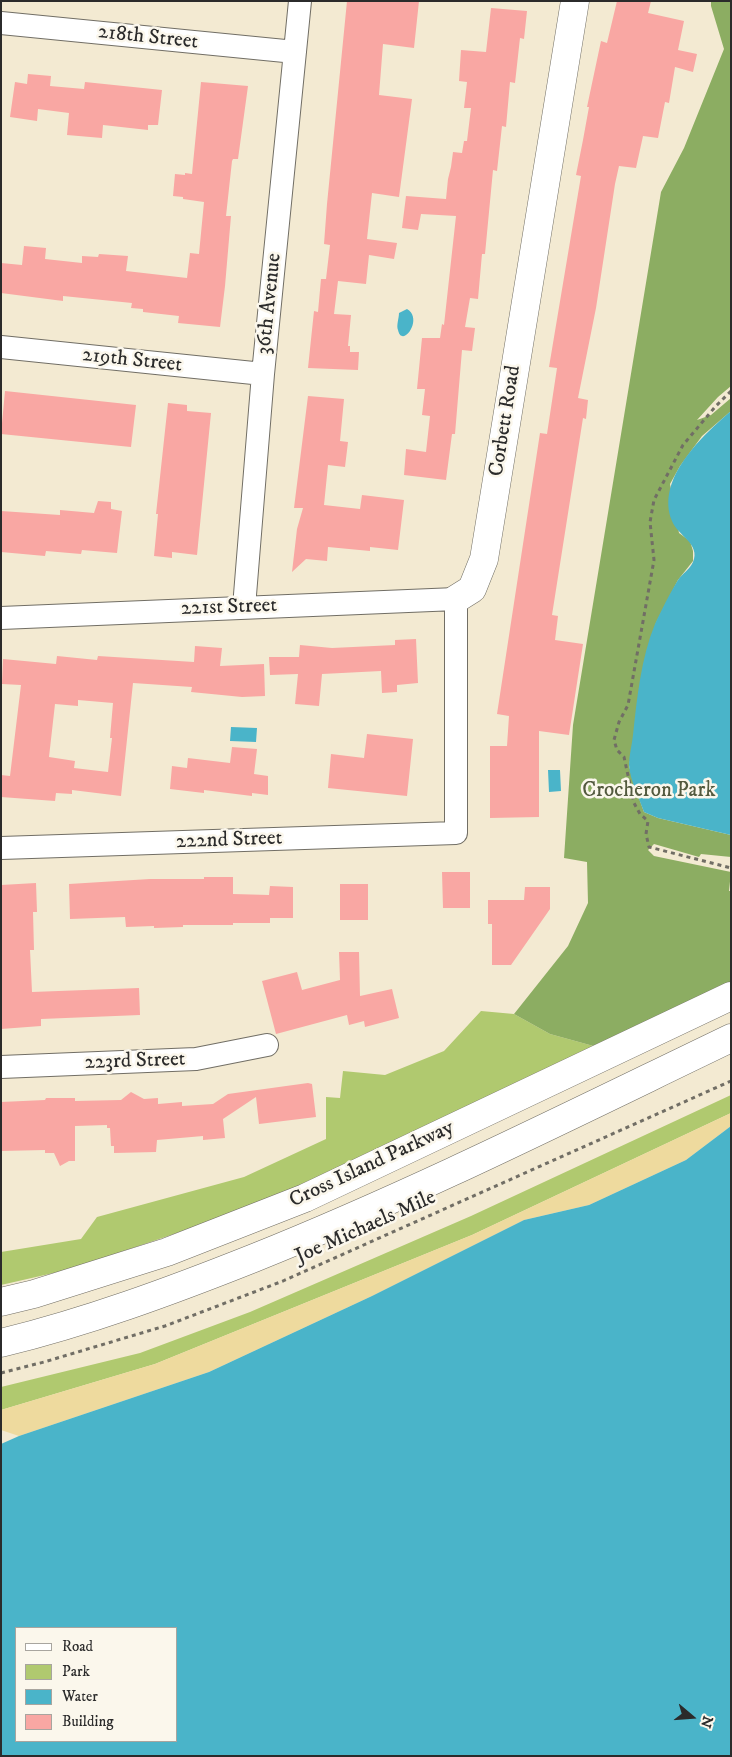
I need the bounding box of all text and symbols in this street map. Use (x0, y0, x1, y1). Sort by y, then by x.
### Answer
street label: 218th Street (97, 20, 199, 56)
street label: 36th Avenue (252, 252, 288, 356)
street label: 219th Street (81, 343, 183, 379)
street label: Corbett Road (485, 364, 527, 478)
street label: 221st Street (180, 594, 278, 622)
park label: Crocheron Park (582, 779, 716, 805)
street label: 222nd Street (175, 827, 283, 855)
street label: 223rd Street (84, 1048, 186, 1076)
street label: Cross Island Parkway (286, 1116, 458, 1214)
street label: Joe Michaels Mile (292, 1186, 440, 1270)
legend (15, 1627, 178, 1742)
text: Road (62, 1637, 93, 1656)
text: Park (62, 1662, 90, 1681)
text: Water (62, 1687, 98, 1706)
north arrow (667, 1692, 717, 1742)
text: Building (62, 1712, 114, 1731)
text: N (696, 1713, 717, 1730)

